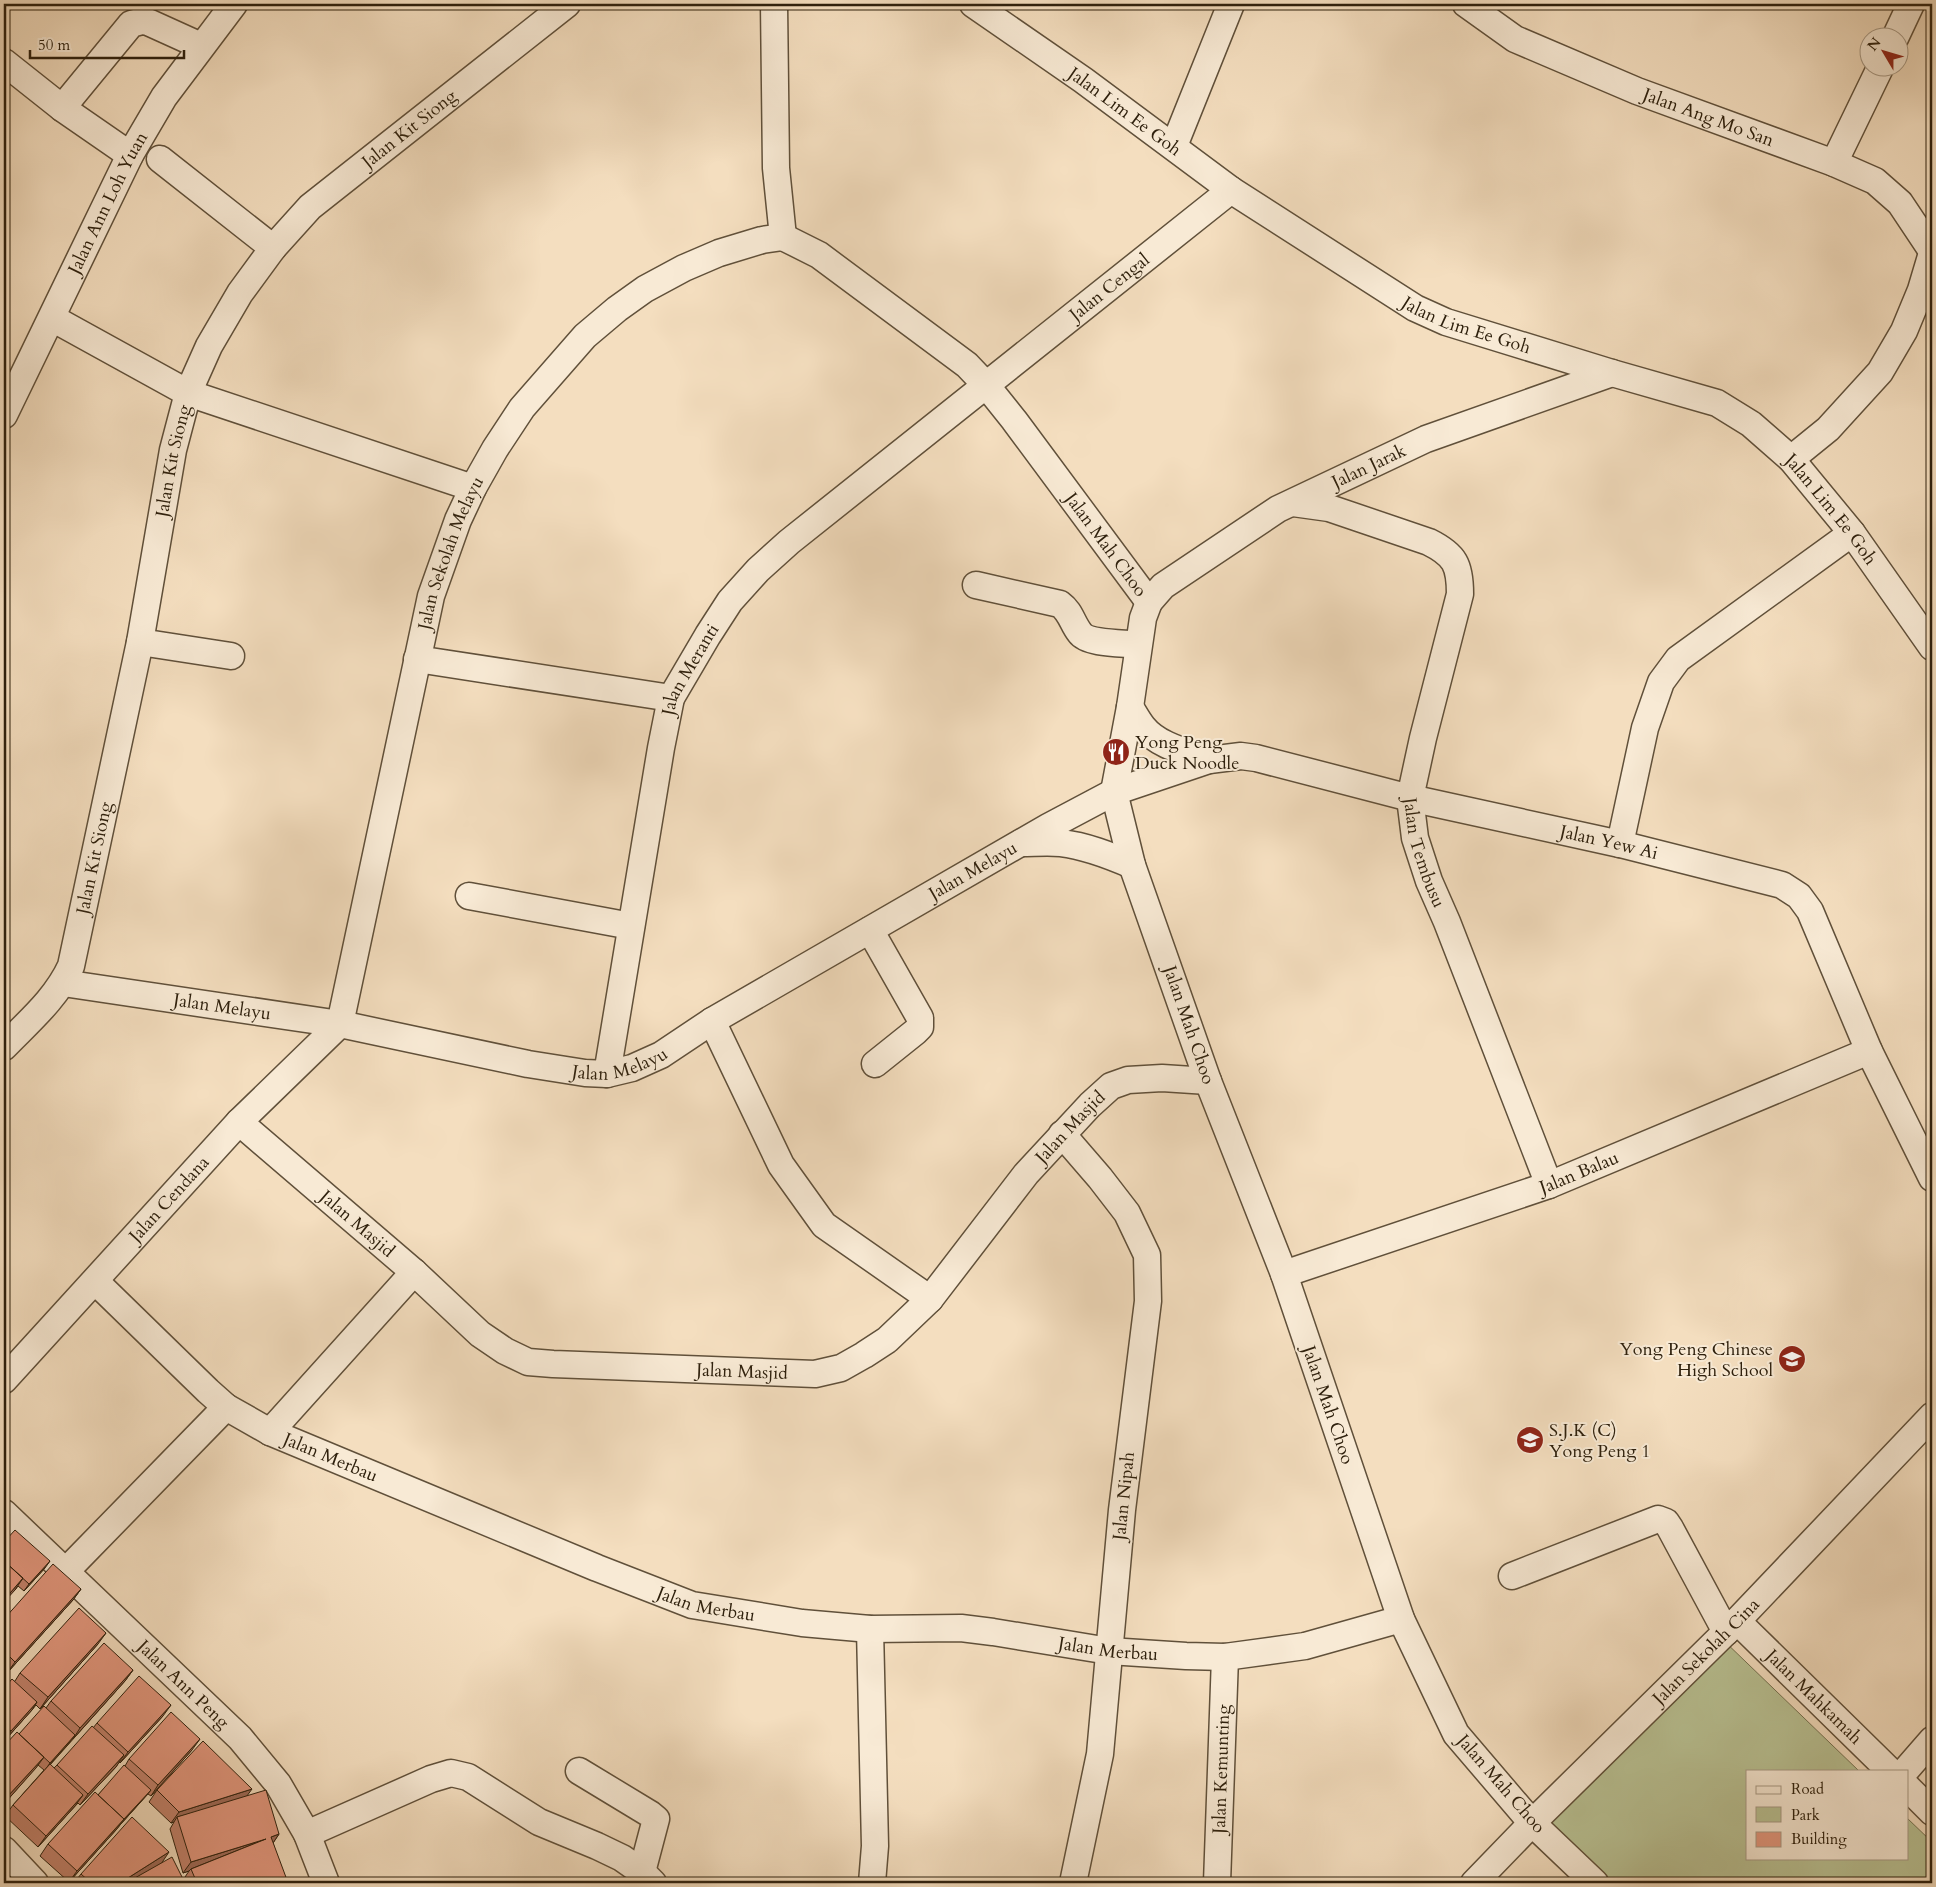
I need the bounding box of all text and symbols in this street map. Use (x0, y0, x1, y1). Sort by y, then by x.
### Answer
scale bar (30, 28, 184, 60)
north arrow (1858, 28, 1908, 78)
text: N (1863, 34, 1885, 55)
text: 50 m (38, 35, 70, 55)
street label: Jalan Lim Ee Goh (1061, 59, 1187, 162)
street label: Jalan Ang Mo San (1637, 81, 1778, 153)
street label: Jalan Kit Siong (354, 83, 463, 176)
street label: Jalan Ann Loh Yuan (60, 126, 154, 281)
street label: Jalan Cengal (1062, 247, 1155, 328)
street label: Jalan Lim Ee Goh (1394, 289, 1534, 360)
street label: Jalan Kit Siong (149, 401, 197, 522)
street label: Jalan Jarak (1325, 438, 1410, 496)
street label: Jalan Lim Ee Goh (1778, 445, 1883, 570)
street label: Jalan Sekolah Melayu (411, 472, 490, 635)
street label: Jalan Mah Choo (1058, 485, 1153, 602)
street label: Jalan Meranti (655, 619, 725, 720)
place label: Yong Peng Duck Noodle (1135, 730, 1239, 776)
restaurant icon: Yong Peng Duck Noodle (1101, 737, 1131, 767)
street label: Jalan Tembusu (1397, 793, 1452, 911)
street label: Jalan Kit Siong (69, 799, 118, 920)
street label: Jalan Yew Ai (1555, 818, 1661, 866)
street label: Jalan Melayu (921, 835, 1022, 907)
street label: Jalan Mah Choo (1156, 960, 1221, 1088)
street label: Jalan Melayu (169, 987, 273, 1026)
street label: Jalan Melayu (567, 1041, 673, 1087)
street label: Jalan Masjid (1027, 1085, 1111, 1171)
street label: Jalan Balau (1533, 1145, 1622, 1201)
street label: Jalan Cendana (121, 1150, 215, 1250)
street label: Jalan Masjid (312, 1182, 401, 1263)
place label: Yong Peng Chinese High School (1619, 1337, 1773, 1383)
street label: Jalan Mah Choo (1295, 1340, 1360, 1468)
school or university icon: Yong Peng Chinese High School (1777, 1344, 1807, 1374)
street label: Jalan Masjid (693, 1357, 789, 1385)
place label: S.J.K (C) Yong Peng 1 (1549, 1418, 1651, 1464)
street label: Jalan Merbau (277, 1425, 382, 1488)
school or university icon: S.J.K (C) Yong Peng 1 (1515, 1425, 1545, 1455)
street label: Jalan Nipah (1107, 1450, 1141, 1545)
street label: Jalan Merbau (650, 1579, 757, 1628)
street label: Jalan Sekolah Cina (1645, 1592, 1765, 1712)
street label: Jalan Merbau (1053, 1630, 1159, 1667)
street label: Jalan Ann Peng (130, 1632, 236, 1735)
street label: Jalan Mahkamah (1758, 1641, 1868, 1750)
street label: Jalan Kemunting (1206, 1703, 1236, 1837)
street label: Jalan Mah Choo (1449, 1727, 1551, 1839)
legend (1746, 1770, 1908, 1860)
text: Road (1791, 1779, 1824, 1799)
text: Park (1791, 1805, 1820, 1825)
text: Building (1791, 1829, 1847, 1849)

